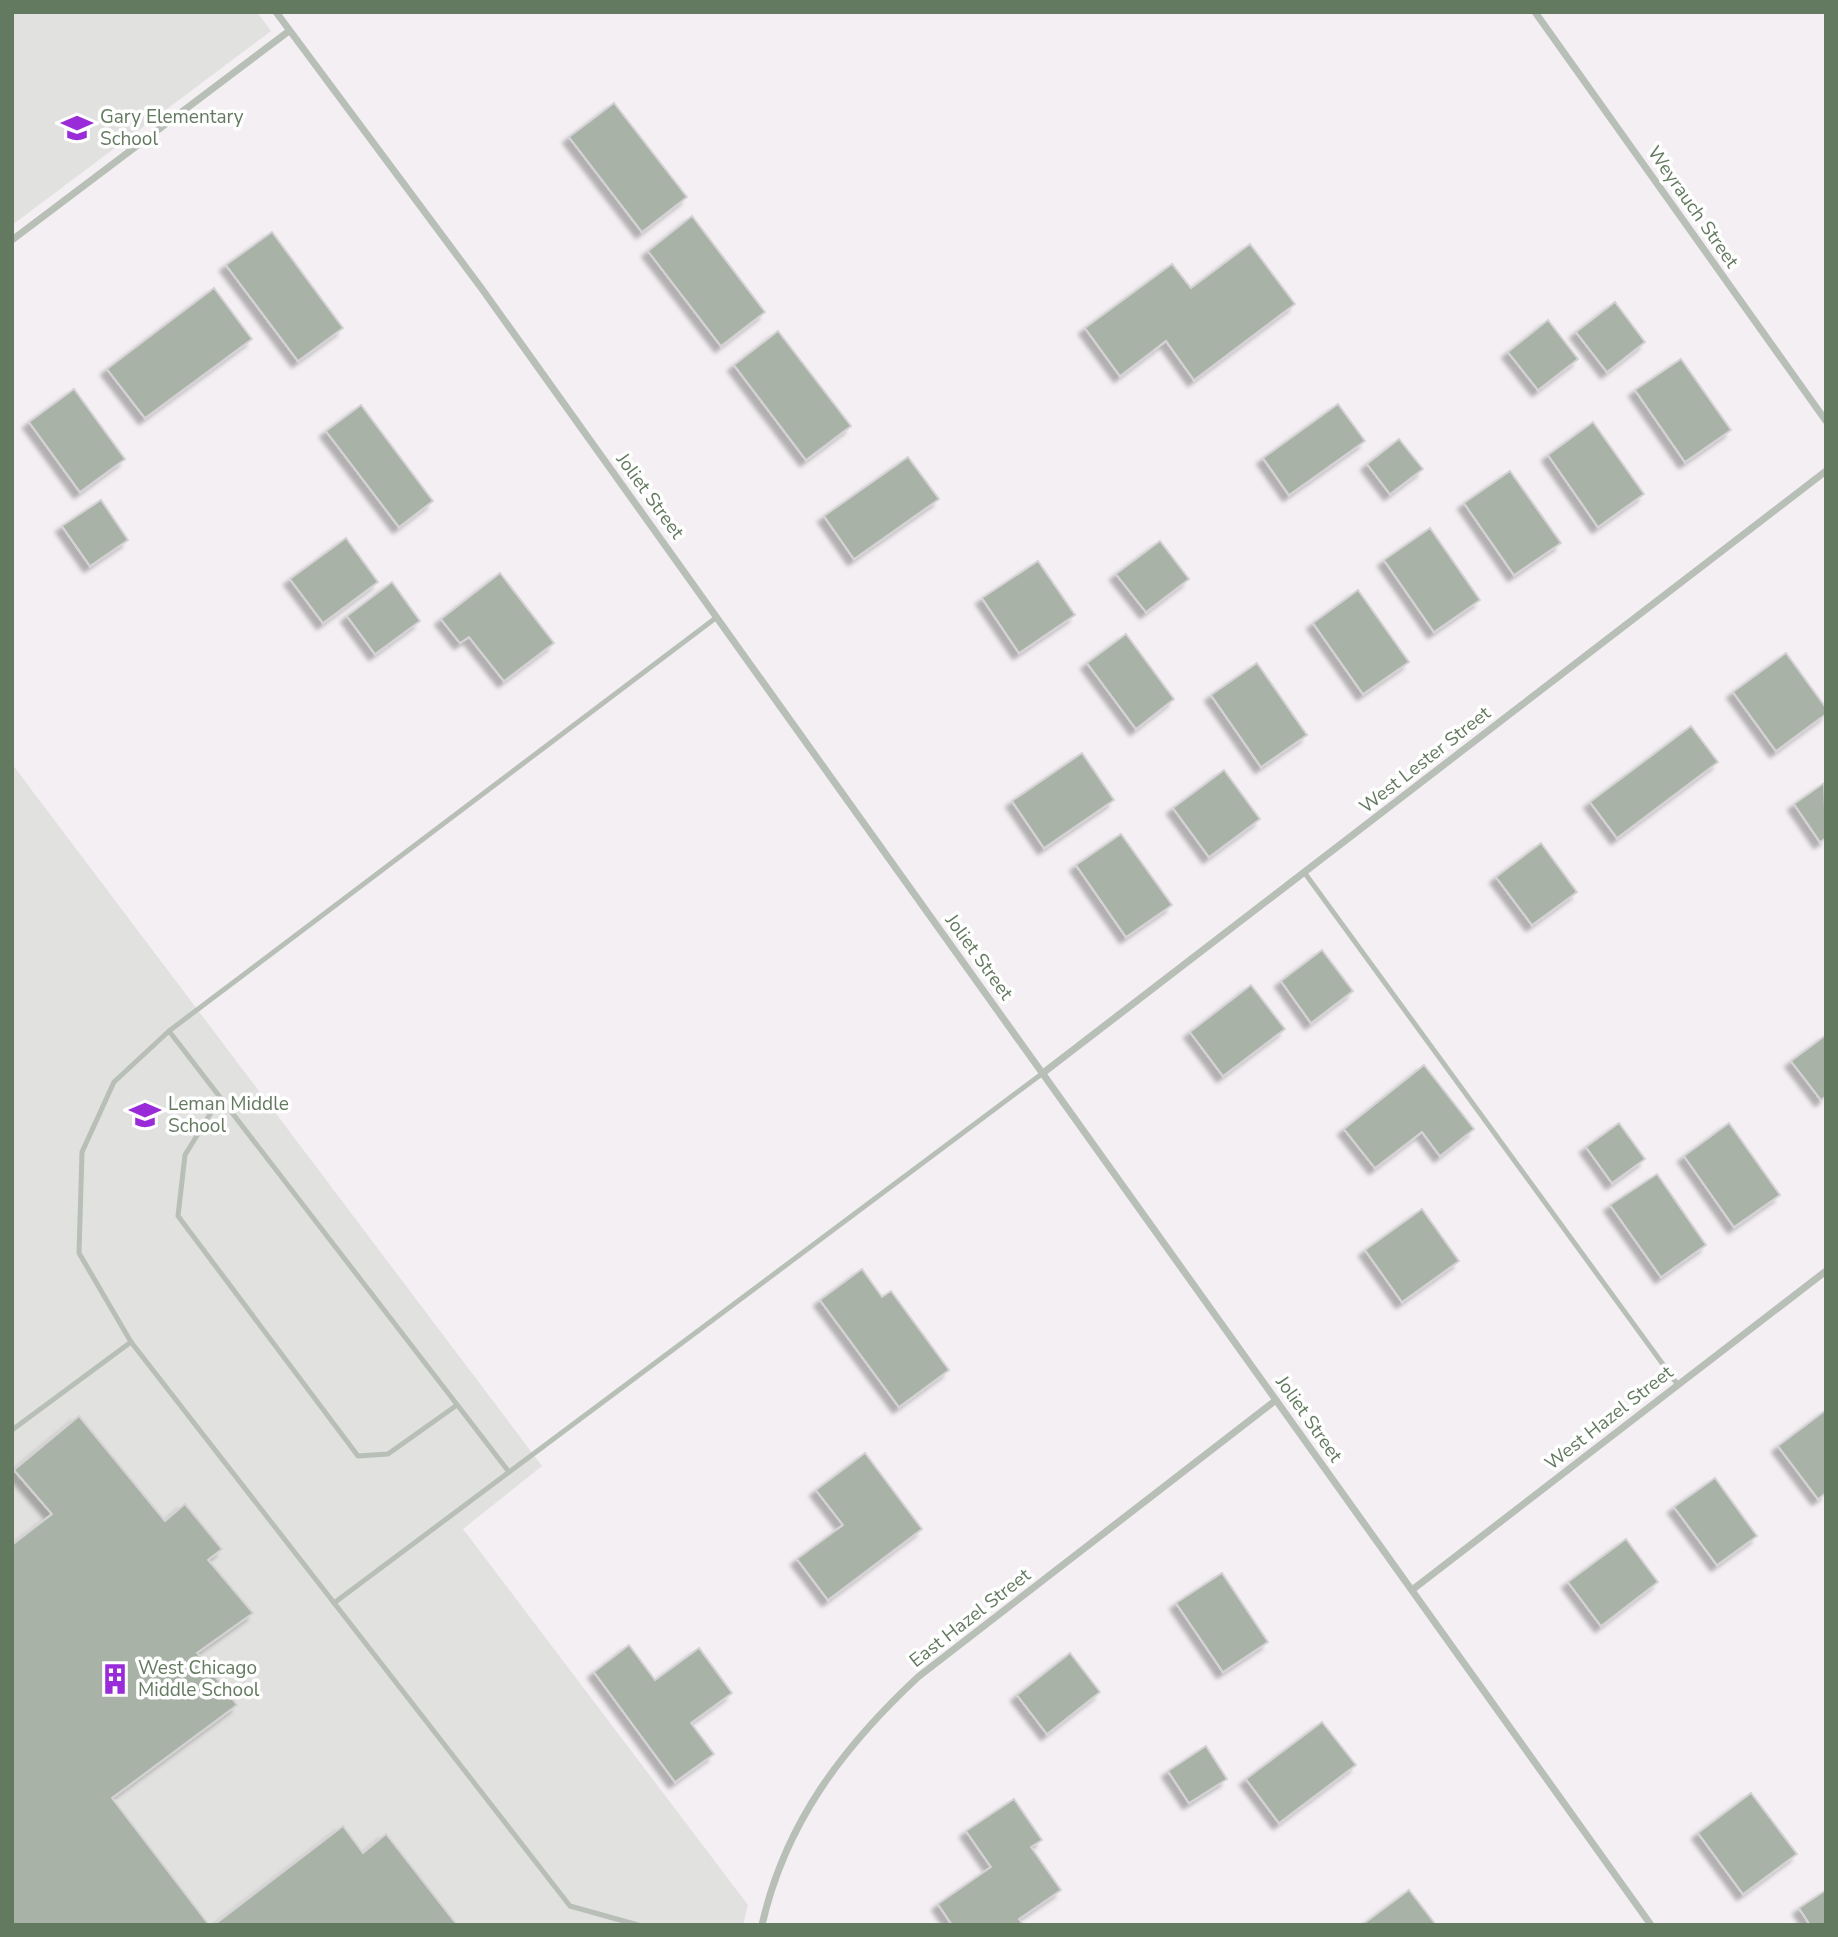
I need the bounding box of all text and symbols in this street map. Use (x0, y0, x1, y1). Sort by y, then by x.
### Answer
place label: Gary Elementary School (100, 104, 244, 152)
school or university icon: Gary Elementary School (60, 111, 94, 145)
street label: Weyrauch Street (1641, 141, 1745, 273)
street label: Joliet Street (609, 447, 690, 544)
street label: West Lester Street (1354, 700, 1496, 820)
street label: Joliet Street (938, 908, 1019, 1005)
place label: Leman Middle School (168, 1091, 289, 1139)
school or university icon: Leman Middle School (128, 1098, 162, 1132)
street label: West Hazel Street (1540, 1359, 1679, 1476)
street label: Joliet Street (1269, 1370, 1349, 1468)
street label: East Hazel Street (904, 1562, 1036, 1674)
place label: West Chicago Middle School (138, 1655, 260, 1703)
building icon: West Chicago Middle School (98, 1662, 132, 1696)

